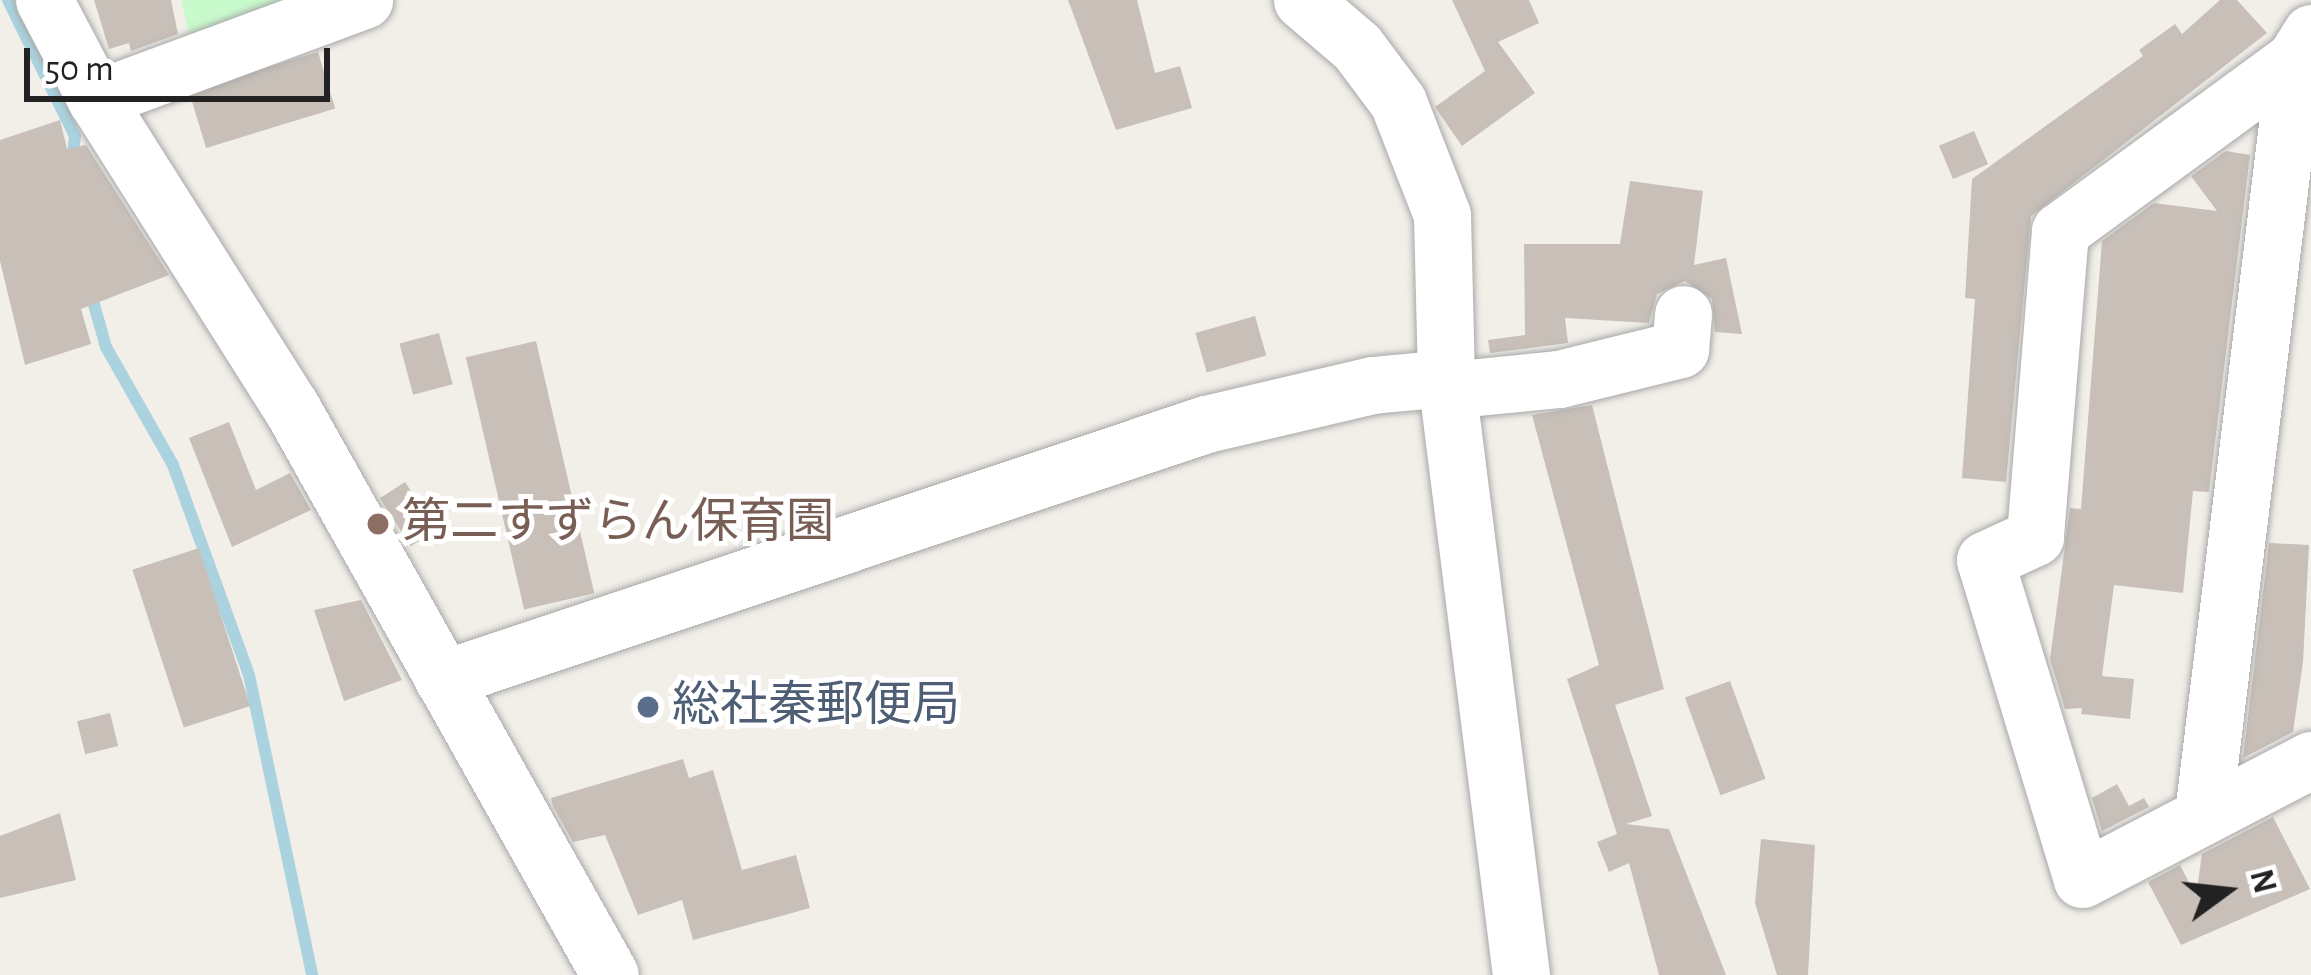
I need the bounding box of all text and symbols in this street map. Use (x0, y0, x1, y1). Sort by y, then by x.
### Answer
scale bar (30, 24, 336, 98)
text: 50 m (45, 51, 114, 87)
place label: 第二すずらん保育園 (402, 495, 834, 553)
marker: 第二すずらん保育園 (365, 511, 391, 537)
place label: 総社秦郵便局 (672, 678, 960, 736)
marker: 総社秦郵便局 (635, 694, 661, 720)
north arrow (2167, 831, 2287, 951)
text: N (2243, 866, 2281, 897)

